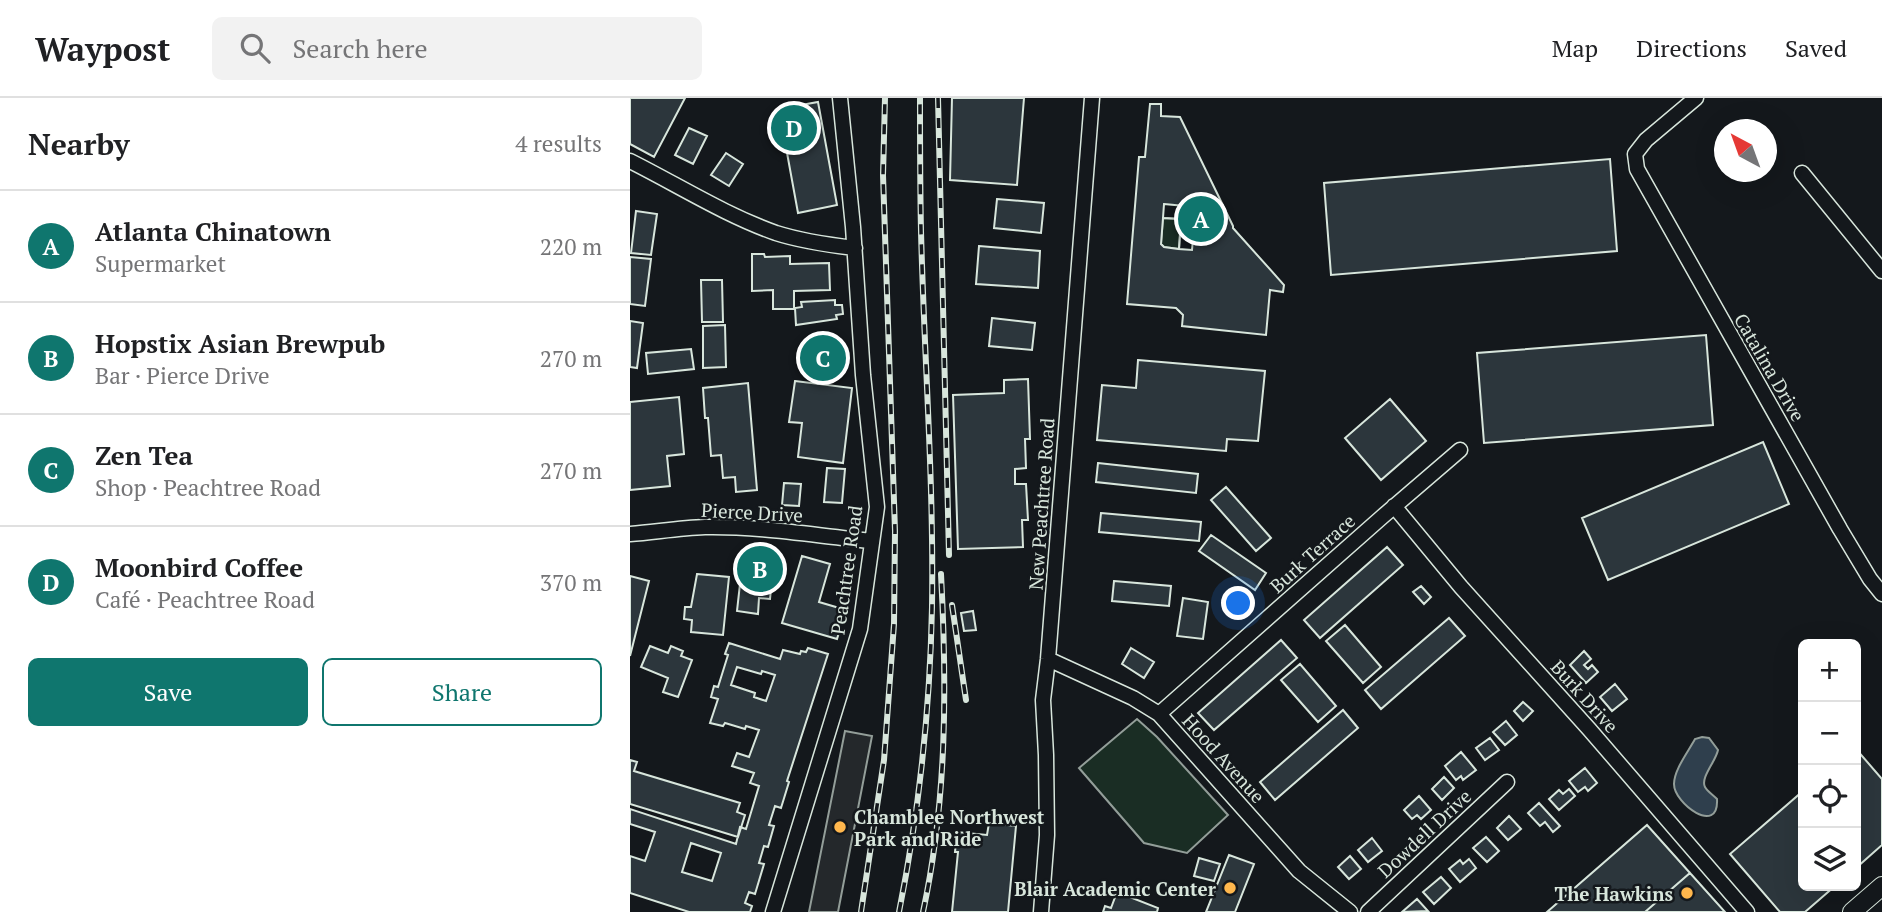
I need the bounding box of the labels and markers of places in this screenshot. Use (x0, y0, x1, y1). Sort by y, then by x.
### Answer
pin: D (771, 102, 817, 154)
pin: A (1178, 193, 1224, 245)
pin: C (800, 332, 846, 384)
pin: B (737, 543, 783, 595)
place label: Chamblee Northwest Park and Ride (854, 804, 1045, 851)
marker: Chamblee Northwest Park and Ride (832, 819, 848, 835)
place label: Blair Academic Center (1014, 876, 1217, 901)
marker: Blair Academic Center (1222, 880, 1238, 896)
place label: The Hawkins (1555, 881, 1673, 906)
marker: The Hawkins (1679, 885, 1695, 901)

